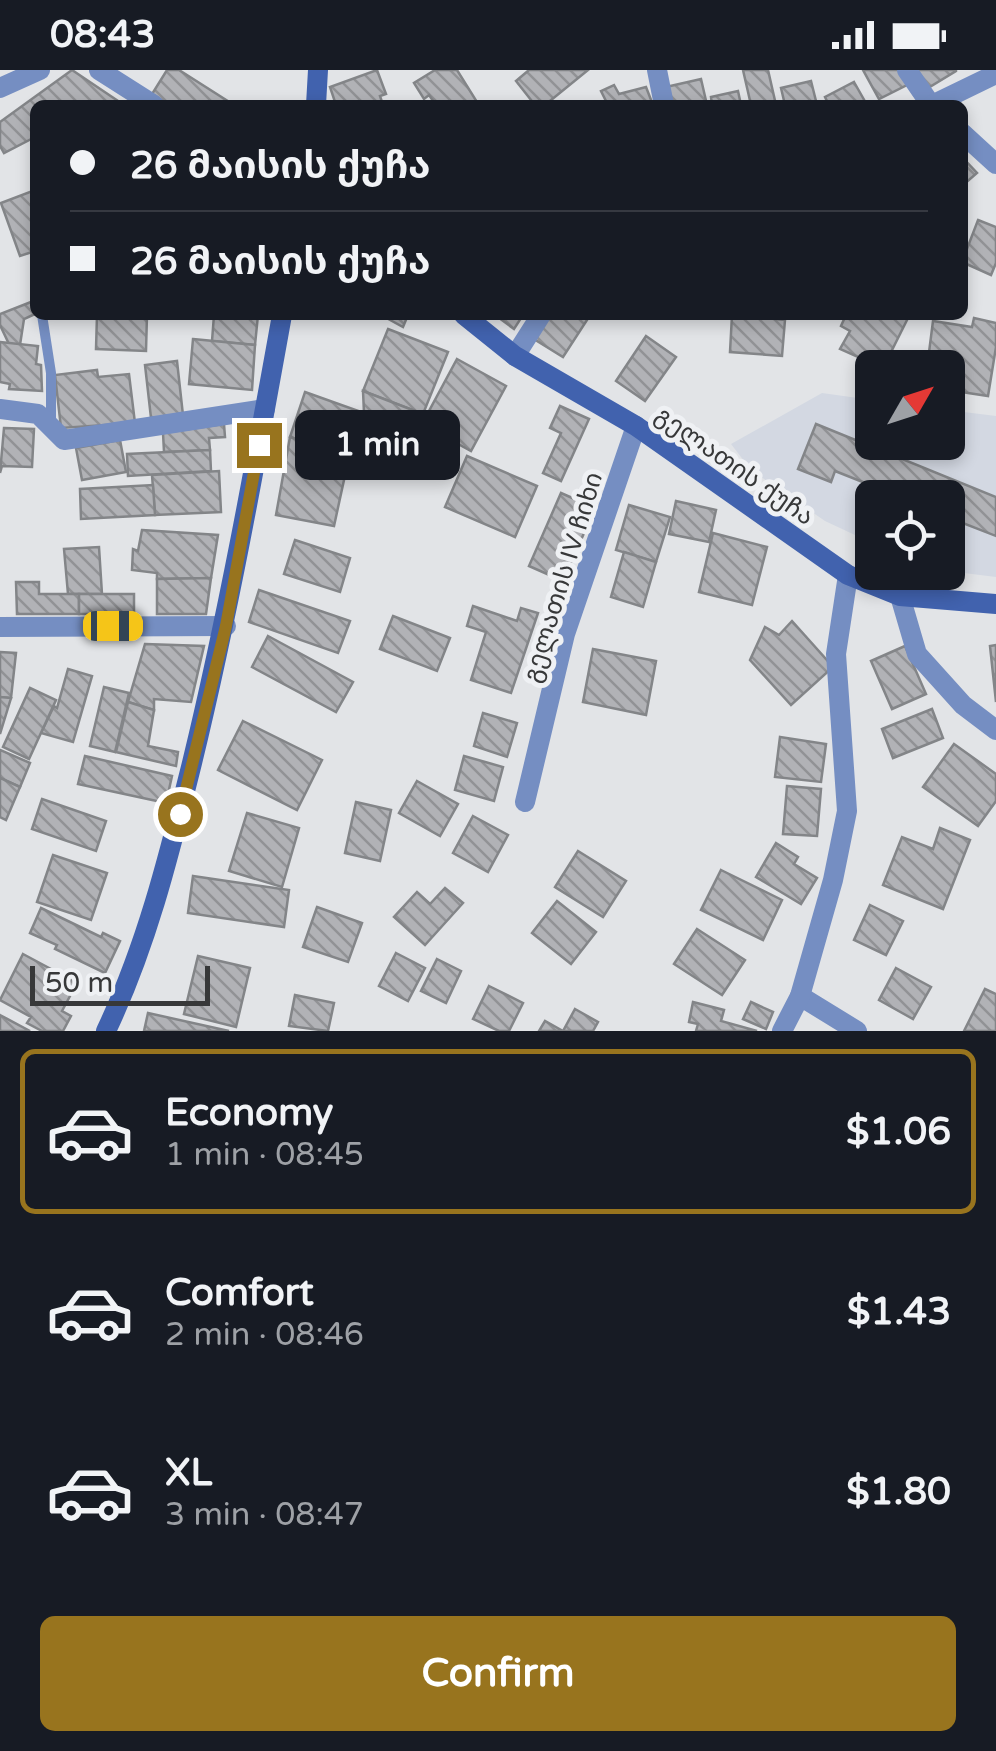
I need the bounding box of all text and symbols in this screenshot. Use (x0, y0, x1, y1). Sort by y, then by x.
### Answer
text: 08:43 (50, 12, 155, 58)
text: 26 მაისის ქუჩა (130, 143, 430, 189)
text: 26 მაისის ქუჩა (130, 239, 430, 285)
north arrow (855, 350, 965, 460)
map controls (855, 350, 965, 590)
street label: გელათის ქუჩა (649, 400, 820, 532)
callout: 1 min (294, 410, 459, 480)
route end (237, 423, 282, 468)
text: 1 min (335, 426, 420, 464)
street label: გელათის IV ჩიხი (517, 468, 609, 686)
button: locate (855, 480, 965, 590)
car (83, 611, 143, 641)
route start (158, 792, 203, 837)
scale bar (30, 961, 210, 1006)
text: 50 m (45, 966, 113, 1000)
icon: car (45, 1087, 135, 1177)
text: Economy (165, 1090, 333, 1136)
text: $1.06 (846, 1109, 951, 1155)
text: 1 min · 08:45 (165, 1136, 364, 1174)
icon: car (45, 1267, 135, 1357)
text: Comfort (165, 1270, 314, 1316)
text: $1.43 (847, 1289, 951, 1335)
text: 2 min · 08:46 (165, 1316, 364, 1354)
icon: car (45, 1447, 135, 1537)
text: XL (165, 1450, 212, 1496)
text: $1.80 (846, 1469, 951, 1515)
text: 3 min · 08:47 (165, 1496, 364, 1534)
button: Confirm (40, 1616, 956, 1731)

